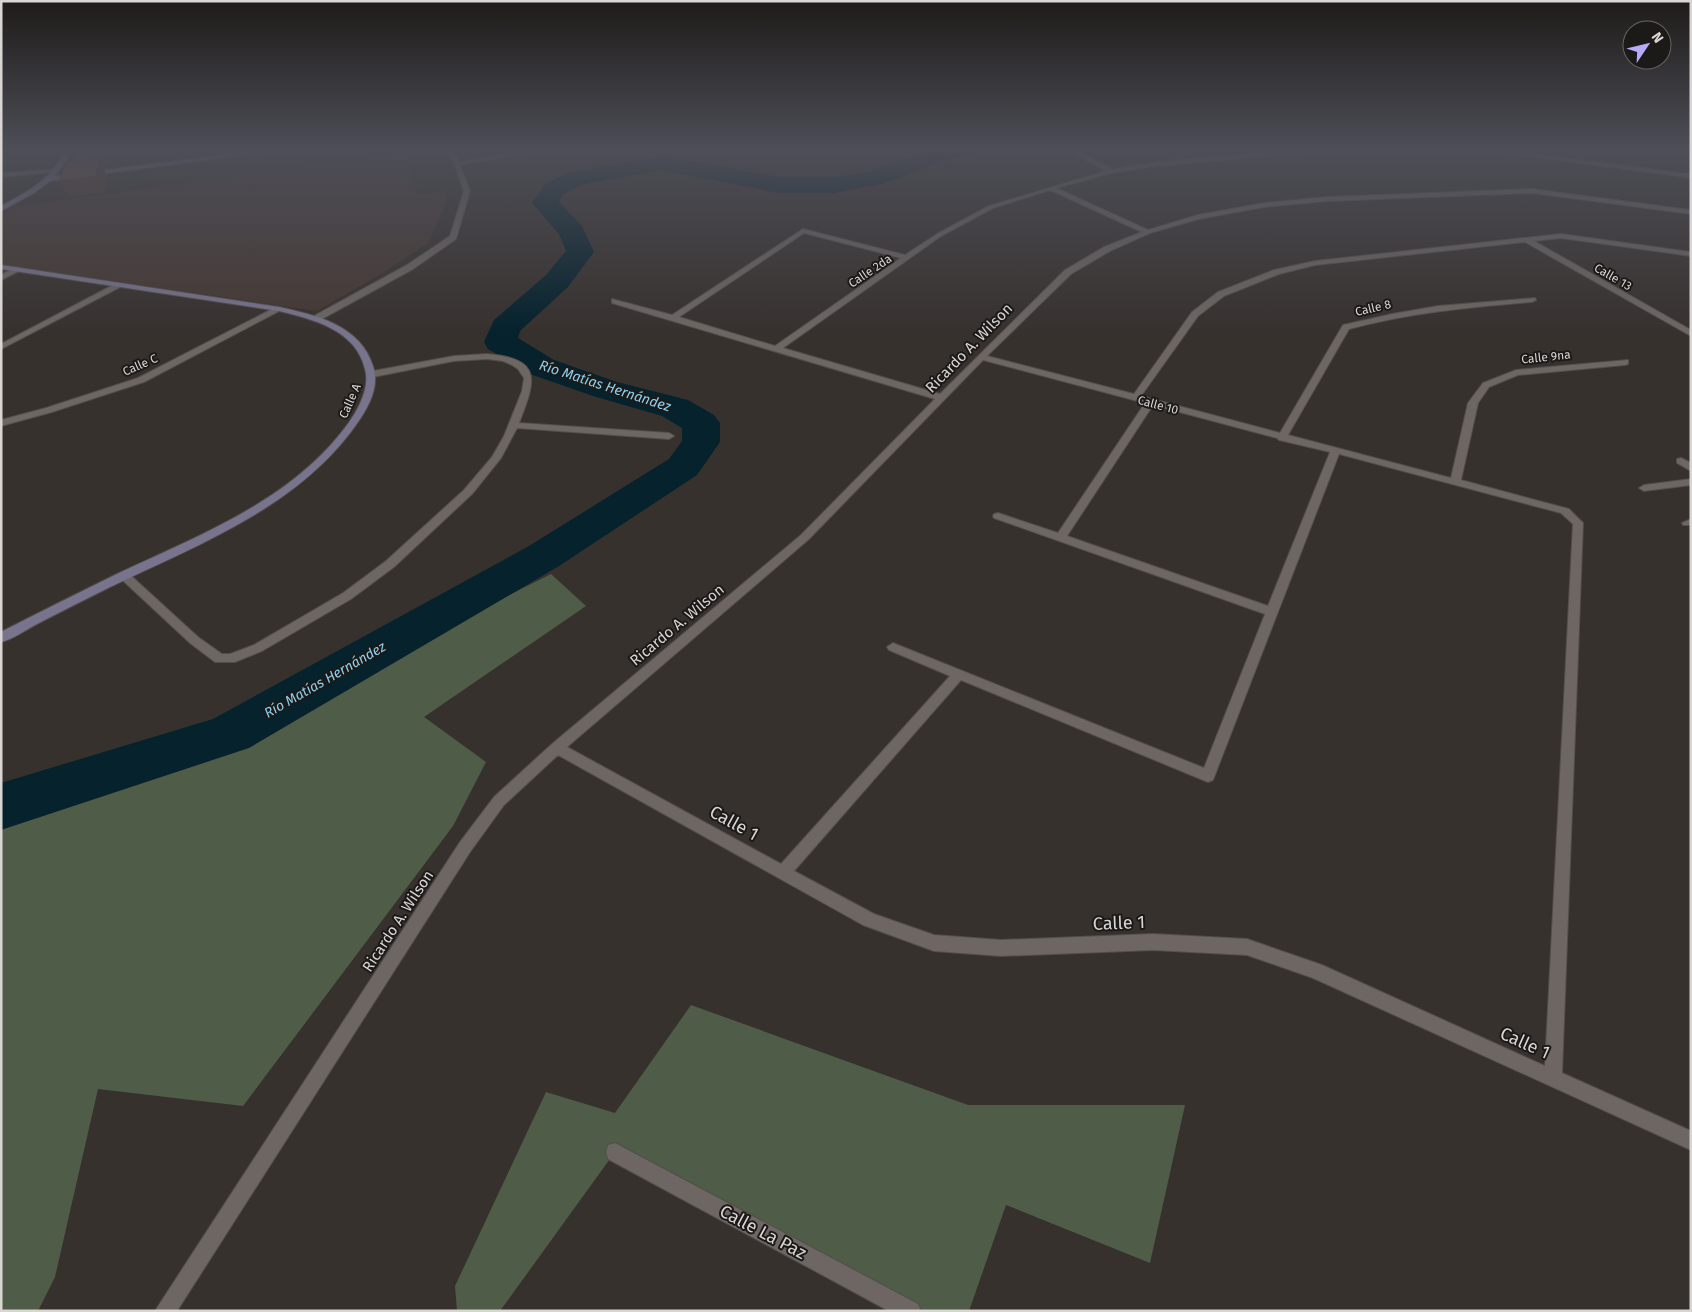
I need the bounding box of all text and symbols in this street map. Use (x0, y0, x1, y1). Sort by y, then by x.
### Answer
north arrow (1622, 20, 1672, 70)
text: N (1648, 29, 1667, 47)
street label: Calle 2da (846, 251, 894, 291)
street label: Calle 13 (1592, 261, 1634, 293)
street label: Calle 8 (1354, 297, 1393, 319)
street label: Ricardo A. Wilson (922, 300, 1016, 396)
street label: Calle 9na (1521, 347, 1571, 367)
street label: Calle C (121, 351, 160, 379)
water label: Río Matías Hernández (537, 357, 674, 416)
street label: Calle A (336, 381, 364, 421)
street label: Calle 10 (1136, 393, 1180, 417)
street label: Ricardo A. Wilson (626, 580, 728, 670)
water label: Río Matías Hernández (261, 638, 390, 722)
street label: Calle 1 (706, 801, 762, 845)
street label: Ricardo A. Wilson (358, 867, 438, 975)
street label: Calle 1 (1092, 911, 1146, 935)
street label: Calle 1 (1497, 1022, 1553, 1064)
street label: Calle La Paz (716, 1200, 810, 1264)

